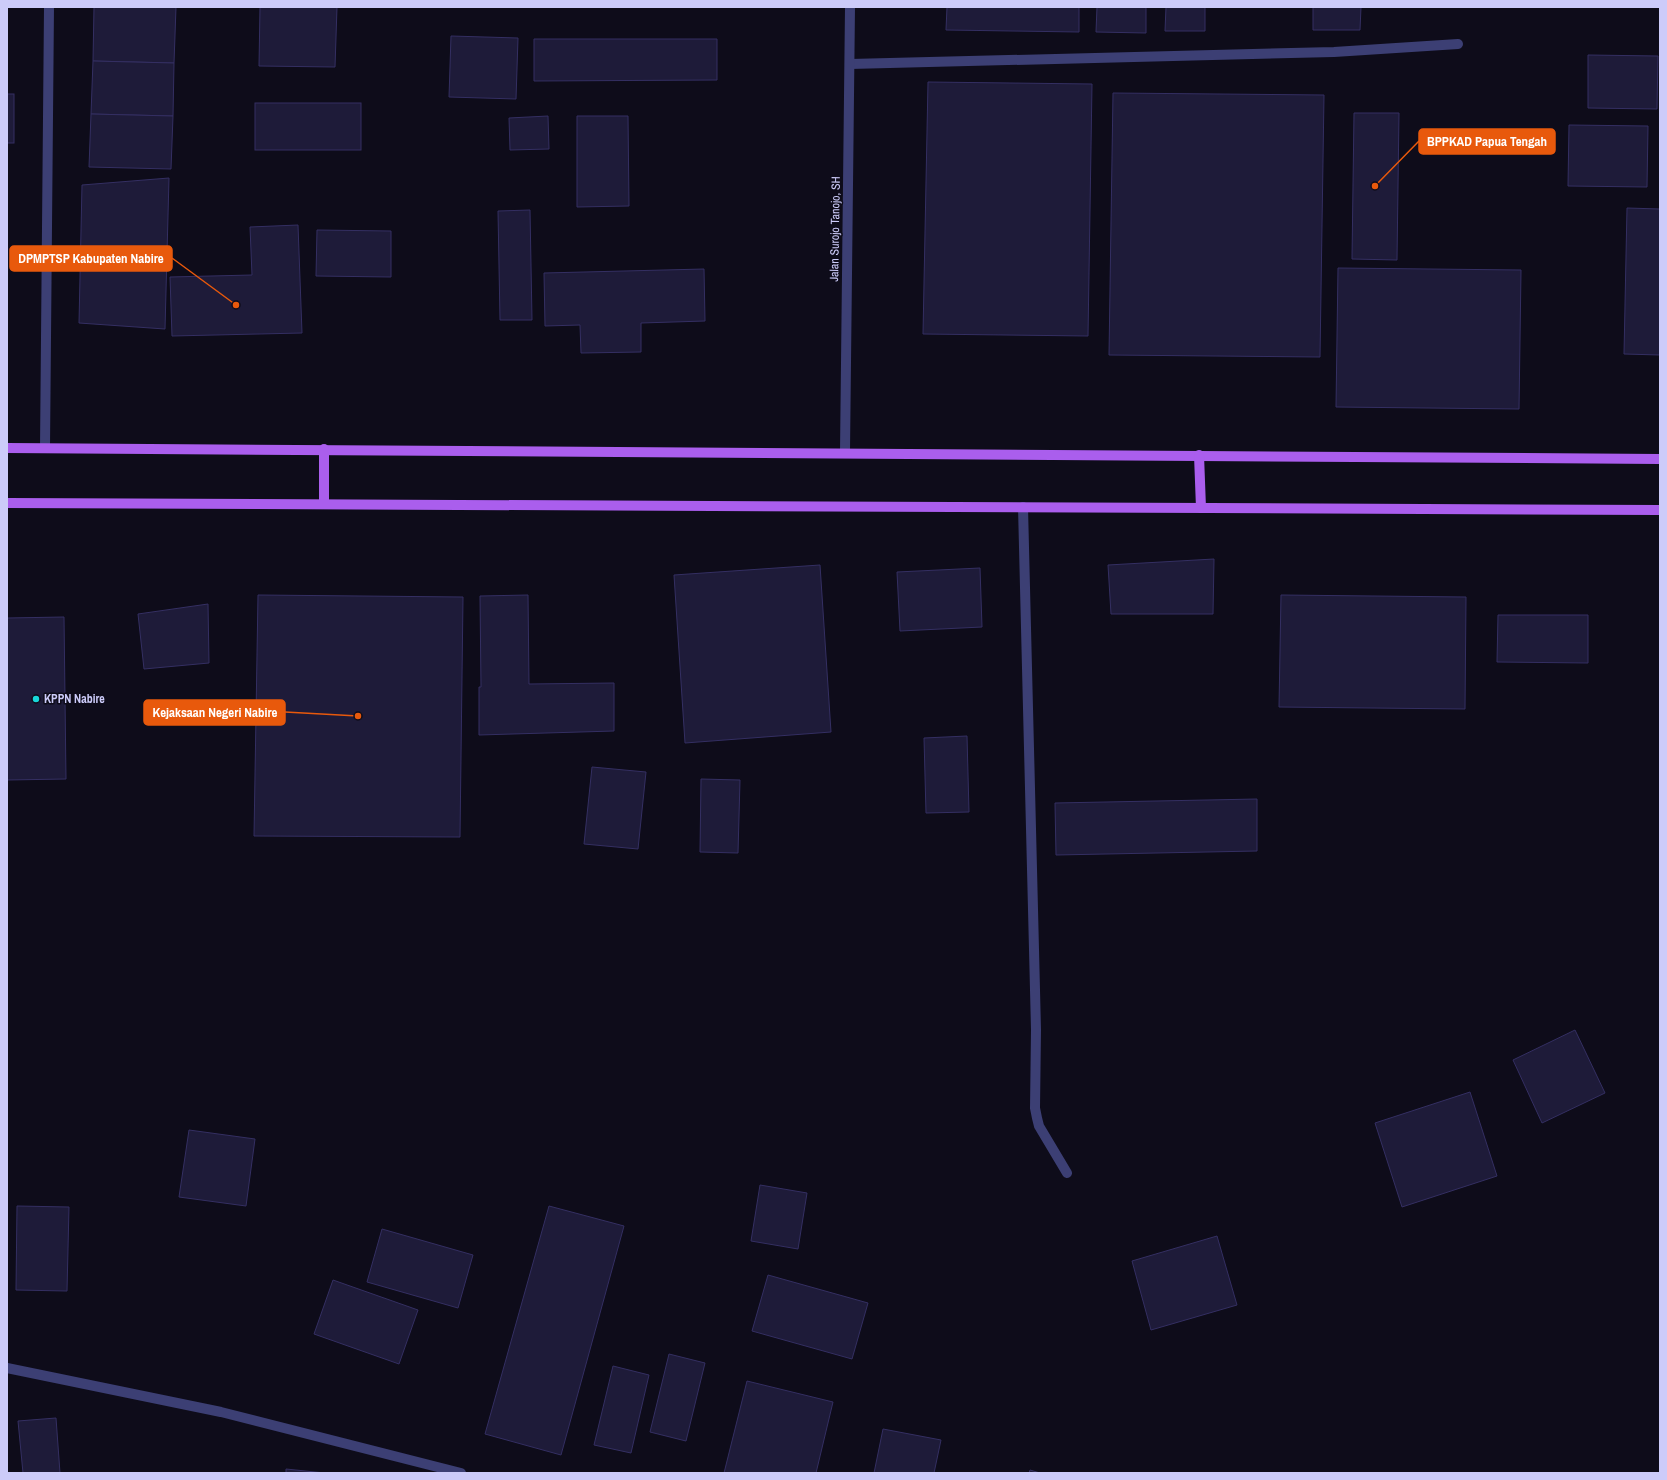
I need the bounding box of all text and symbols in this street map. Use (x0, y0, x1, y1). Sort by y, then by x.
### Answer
callout: BPPKAD Papua Tengah (1419, 129, 1555, 154)
text: BPPKAD Papua Tengah (1427, 133, 1547, 150)
street label: Jalan Surojo Tanojo, SH (826, 176, 844, 282)
callout: DPMPTSP Kabupaten Nabire (10, 246, 172, 271)
text: DPMPTSP Kabupaten Nabire (18, 250, 164, 267)
place label: KPPN Nabire (44, 691, 105, 707)
marker: KPPN Nabire (31, 694, 41, 704)
callout: Kejaksaan Negeri Nabire (144, 700, 285, 725)
text: Kejaksaan Negeri Nabire (152, 704, 278, 721)

